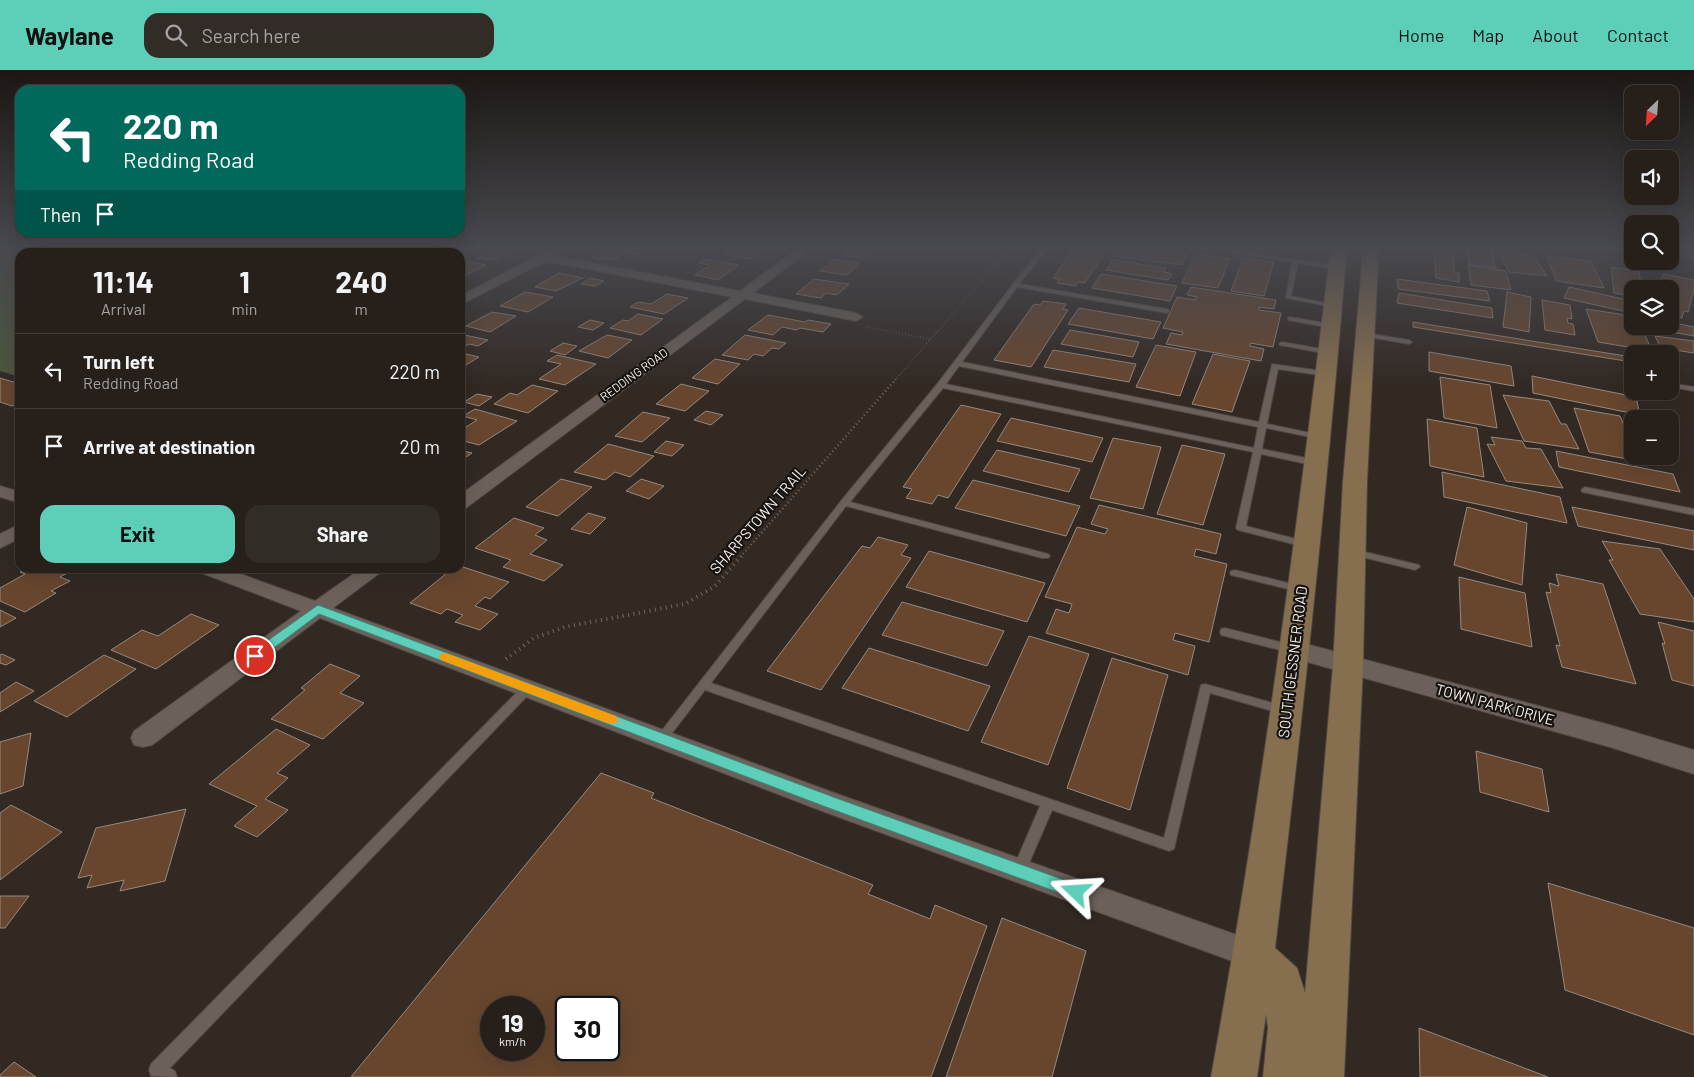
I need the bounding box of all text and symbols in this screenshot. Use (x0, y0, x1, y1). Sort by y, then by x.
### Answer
search box (144, 13, 494, 58)
text: Waylane (25, 21, 114, 50)
icon: search (162, 21, 190, 49)
text: Search here (202, 24, 301, 47)
text: Home (1398, 24, 1444, 46)
text: Map (1472, 24, 1504, 46)
text: About (1532, 24, 1579, 46)
text: Contact (1607, 24, 1669, 46)
north arrow (1624, 85, 1679, 140)
map controls (1624, 85, 1679, 465)
text: 220 m (123, 104, 218, 146)
icon: left (40, 105, 105, 170)
text: Redding Road (123, 146, 254, 172)
button: sound (1624, 150, 1679, 205)
icon: arrive (91, 200, 119, 228)
text: Then (40, 203, 81, 226)
button: search (1624, 215, 1679, 270)
text: 11:14 (93, 263, 154, 299)
text: 1 (239, 263, 250, 299)
text: 240 (335, 263, 387, 299)
button: layers (1624, 280, 1679, 335)
text: Arrival (101, 299, 146, 318)
text: min (232, 299, 257, 318)
text: m (355, 299, 368, 318)
street label: REDDING ROAD (597, 345, 670, 403)
button: + (1624, 345, 1679, 400)
text: Turn left (83, 350, 154, 373)
icon: left (40, 357, 68, 385)
text: 220 m (389, 360, 440, 383)
text: Redding Road (83, 373, 179, 392)
button: − (1624, 410, 1679, 465)
icon: arrive (40, 432, 68, 460)
text: Arrive at destination (83, 435, 255, 458)
text: 20 m (400, 435, 440, 458)
street label: SHARPSTOWN TRAIL (705, 462, 809, 577)
button: Exit (40, 505, 235, 563)
button: Share (245, 505, 440, 563)
street label: SOUTH GESSNER ROAD (1274, 585, 1310, 739)
pin (234, 635, 276, 677)
icon: arrive (241, 642, 269, 670)
street label: TOWN PARK DRIVE (1434, 680, 1557, 729)
position arrow (1049, 865, 1101, 917)
speed limit sign: 30 (555, 996, 620, 1061)
text: 19 (501, 1007, 524, 1037)
text: km/h (499, 1034, 526, 1048)

